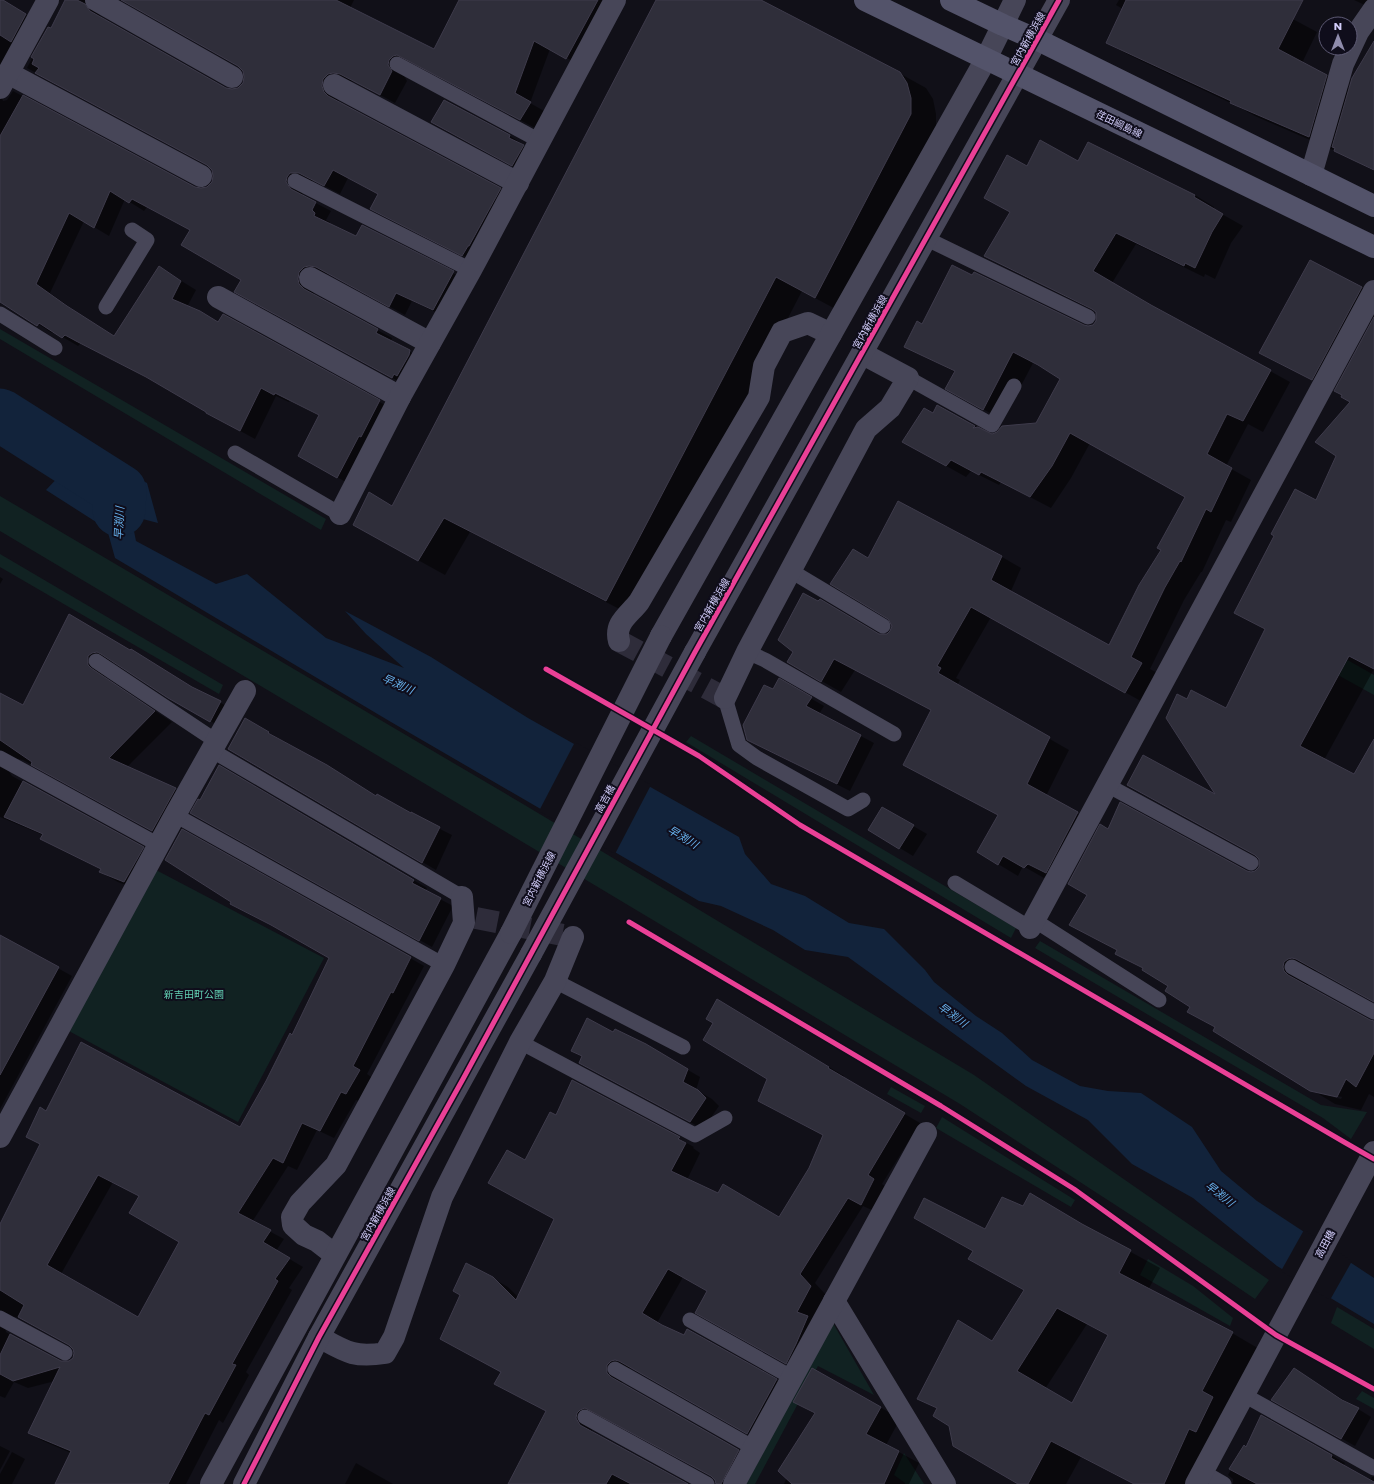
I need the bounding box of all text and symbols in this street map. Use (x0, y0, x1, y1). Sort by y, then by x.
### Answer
street label: 宮内新横浜線 (1007, 9, 1049, 69)
north arrow (1318, 16, 1358, 56)
text: N (1334, 18, 1342, 34)
street label: 荏田綱島線 (1093, 106, 1145, 142)
street label: 宮内新横浜線 (849, 292, 891, 352)
water label: 早渕川 (110, 505, 128, 540)
street label: 宮内新横浜線 (691, 575, 733, 635)
water label: 早渕川 (380, 670, 417, 698)
street label: 高吉橋 (591, 782, 619, 816)
water label: 早渕川 (665, 822, 702, 853)
street label: 宮内新横浜線 (519, 849, 559, 909)
park label: 新吉田町公園 (164, 987, 224, 1002)
water label: 早渕川 (935, 999, 972, 1032)
water label: 早渕川 (1202, 1178, 1239, 1211)
street label: 宮内新横浜線 (357, 1184, 399, 1244)
street label: 高田橋 (1311, 1227, 1339, 1261)

